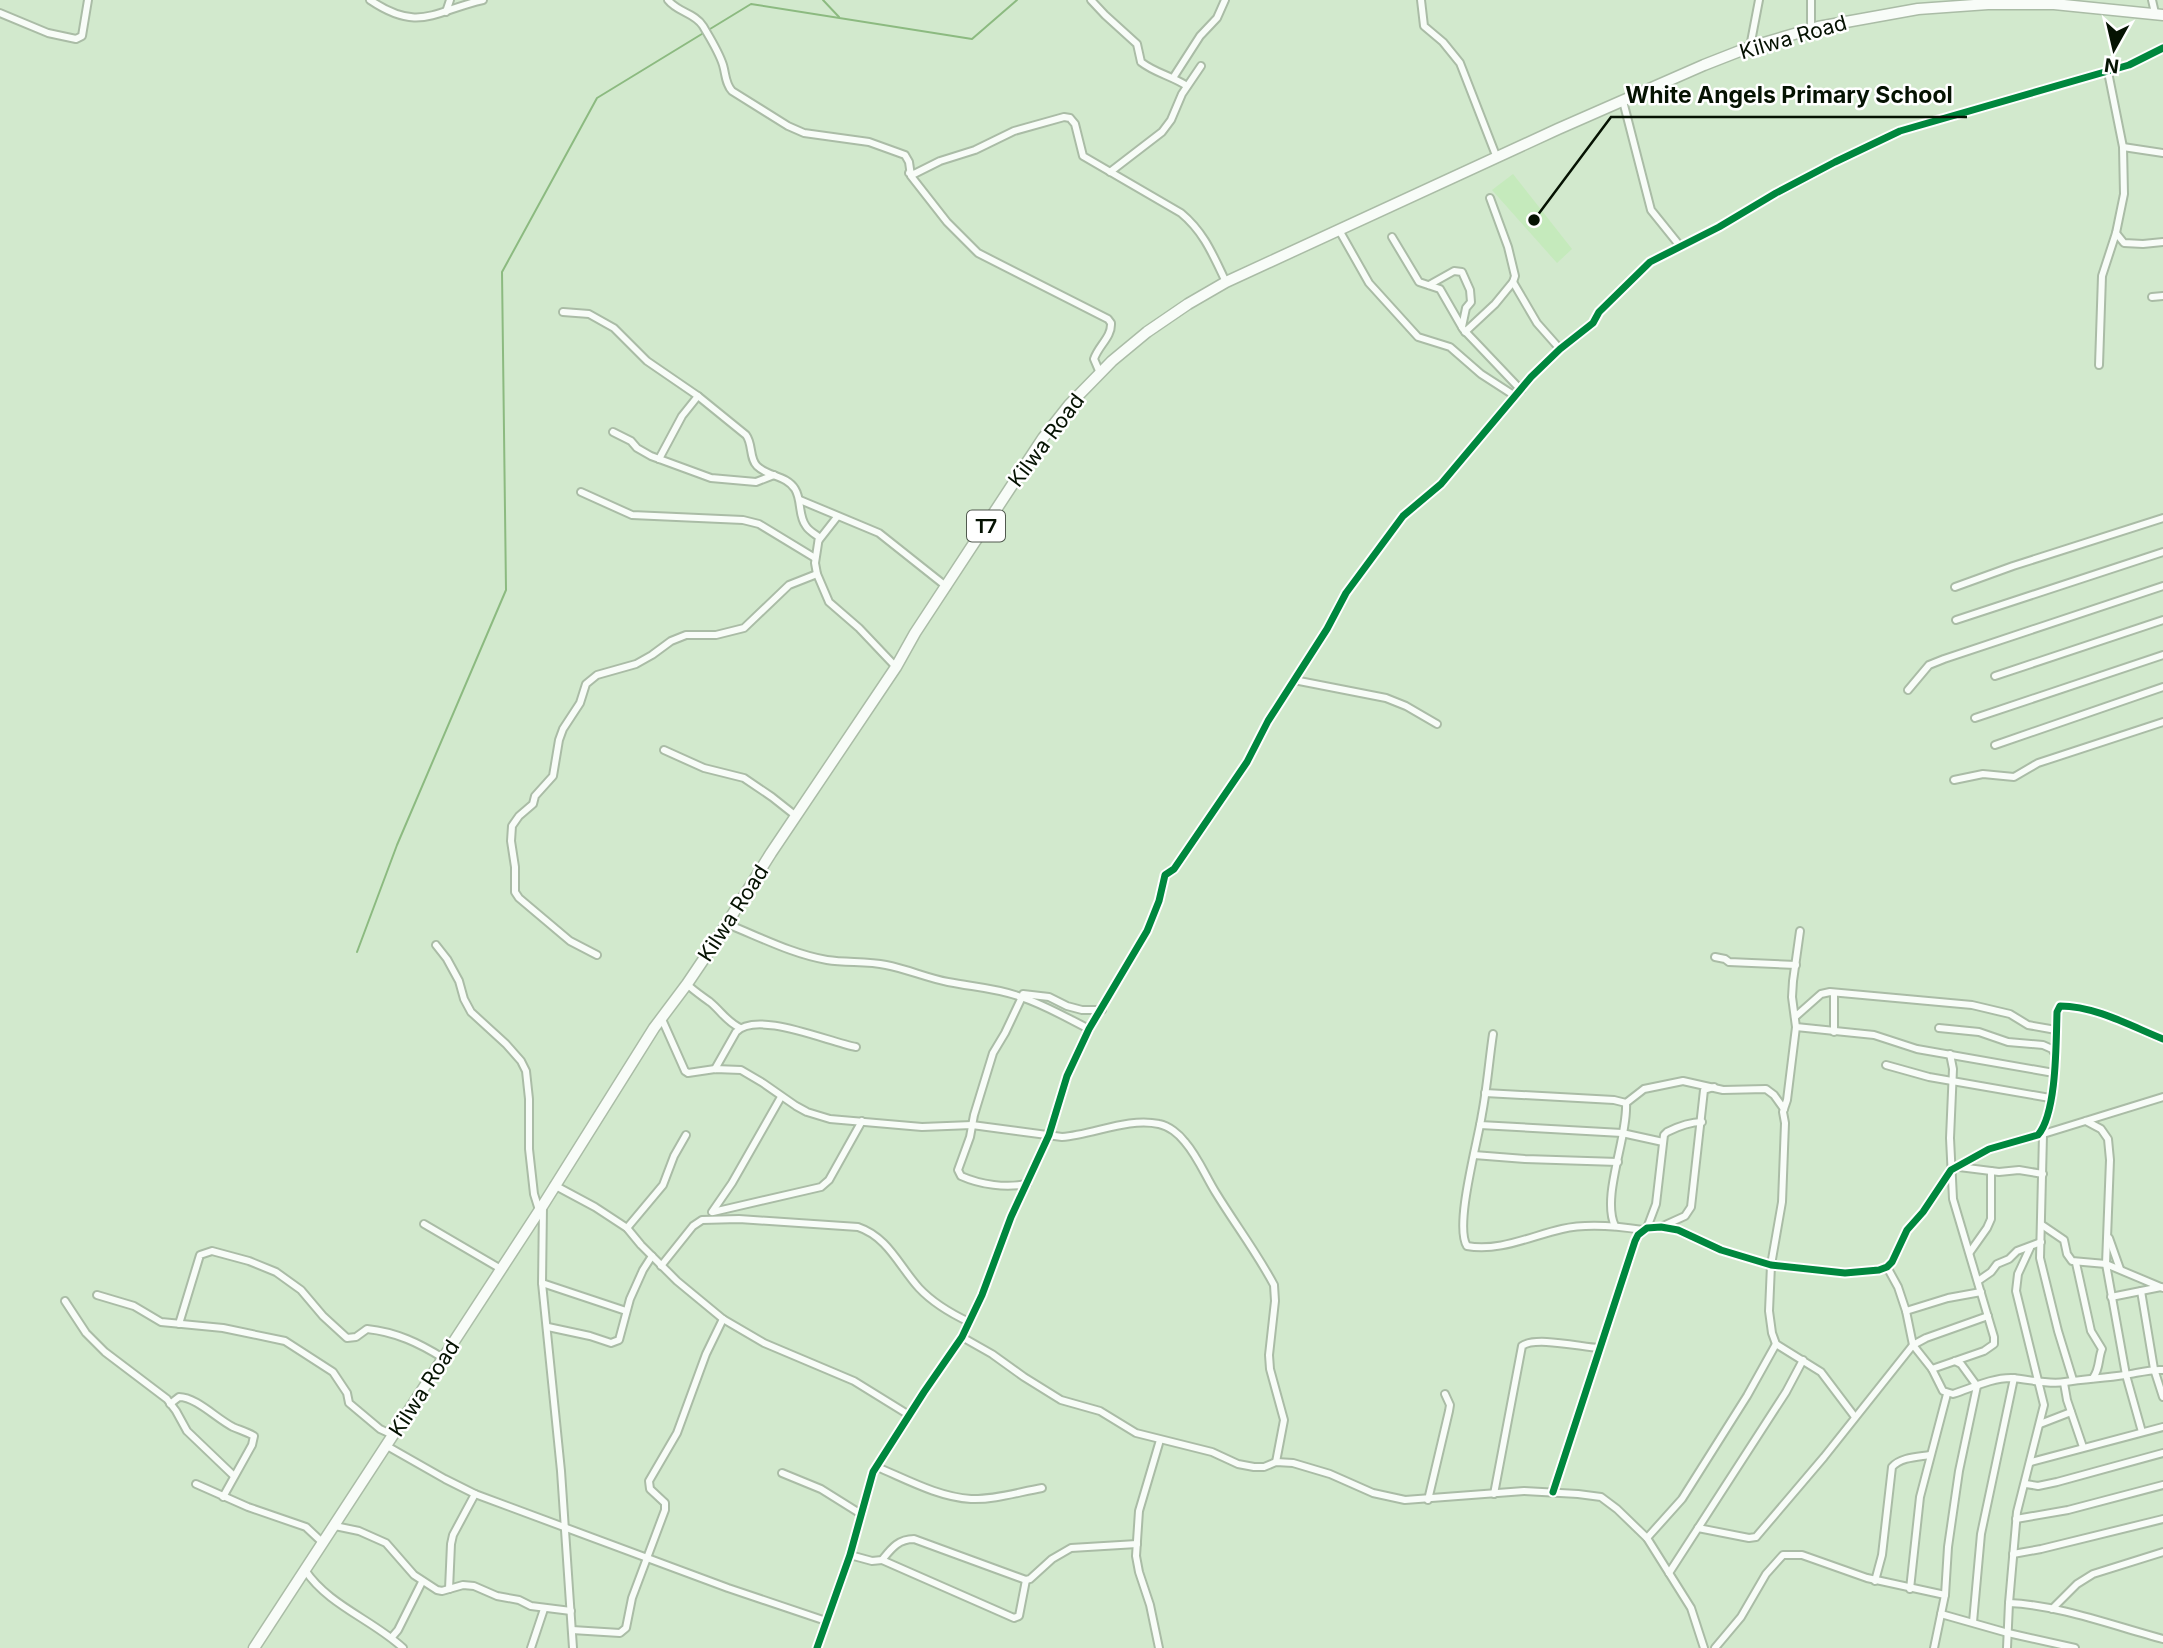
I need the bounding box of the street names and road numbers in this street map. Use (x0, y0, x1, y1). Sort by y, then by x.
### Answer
street label: Kilwa Road (1737, 10, 1849, 64)
street label: Kilwa Road (1003, 388, 1089, 492)
road number: T7 (967, 510, 1005, 541)
street label: Kilwa Road (693, 860, 773, 966)
street label: Kilwa Road (384, 1335, 464, 1441)

